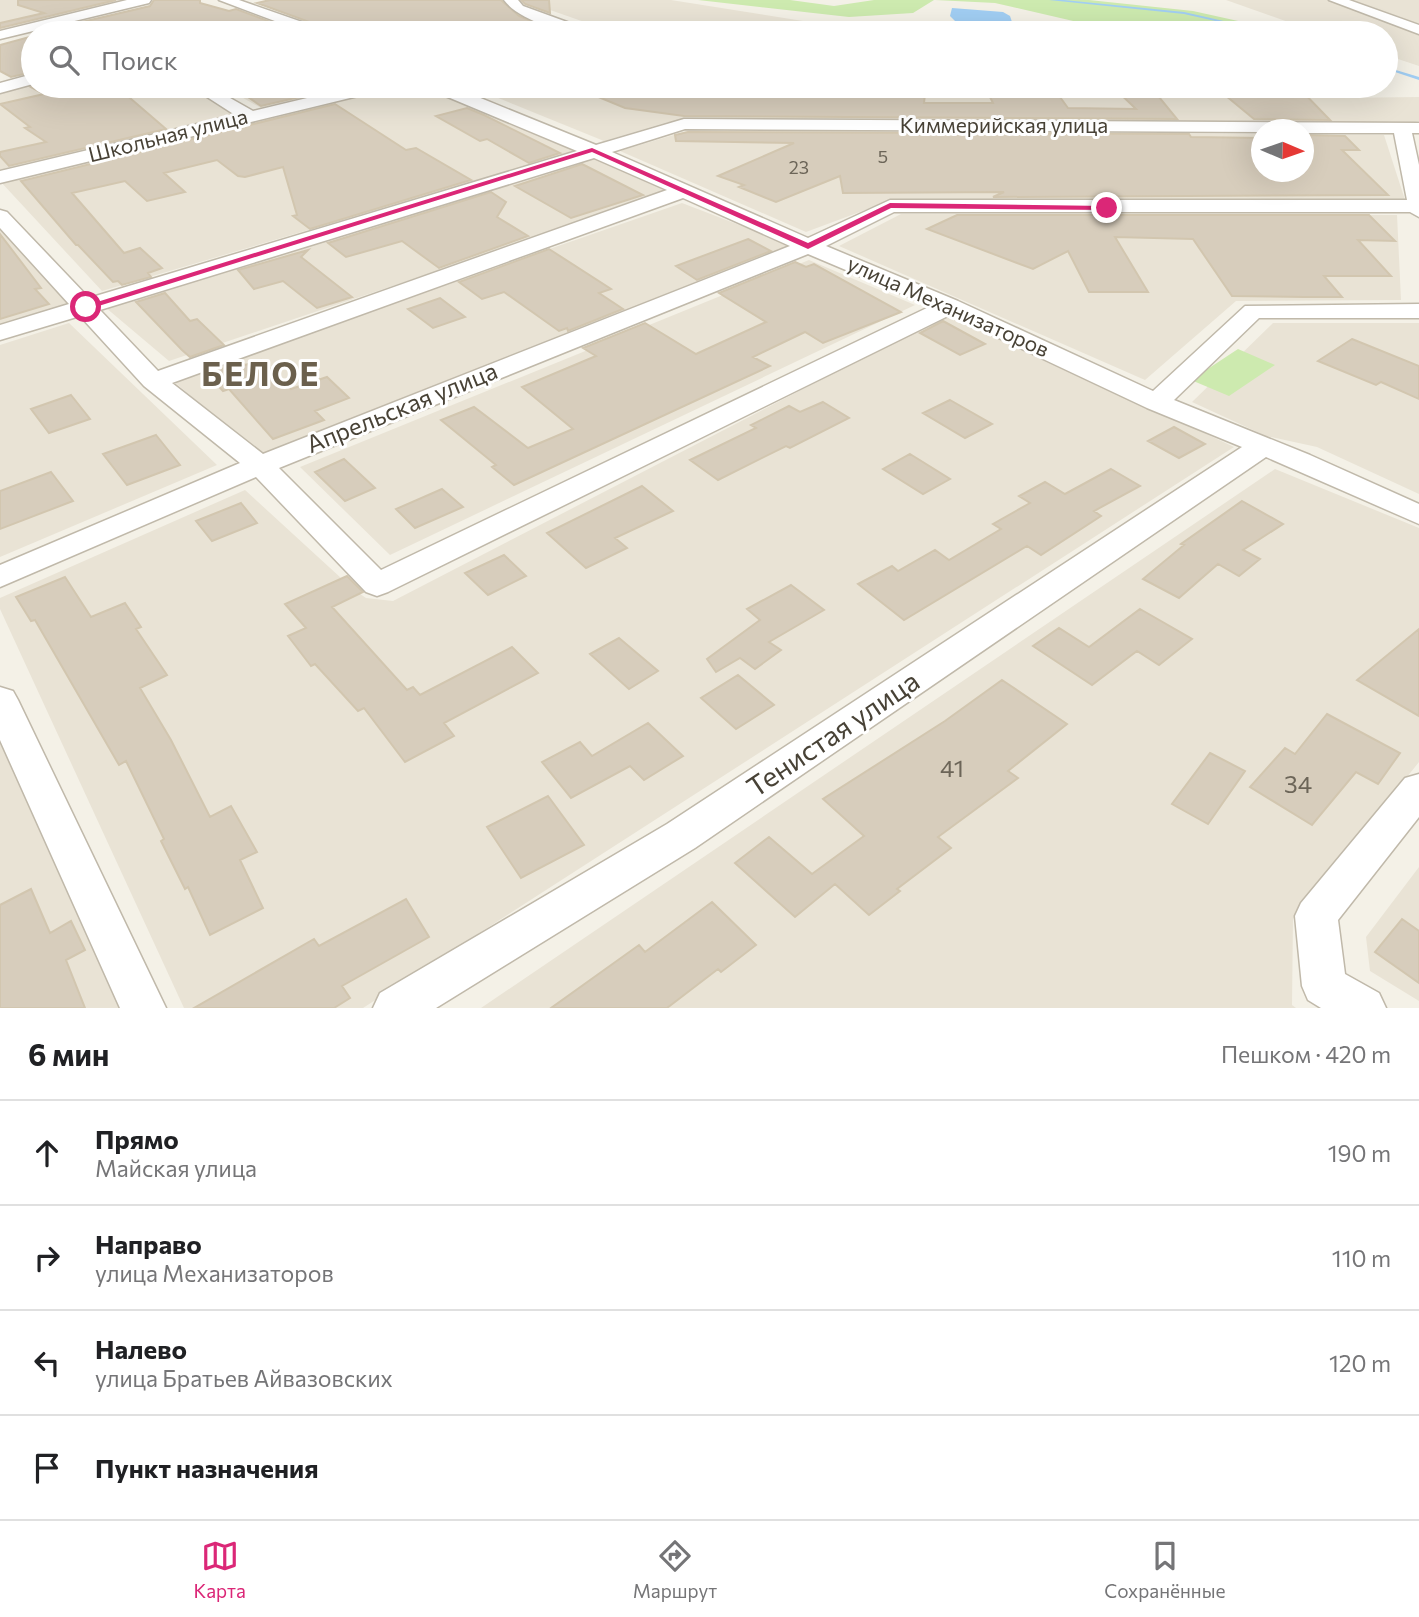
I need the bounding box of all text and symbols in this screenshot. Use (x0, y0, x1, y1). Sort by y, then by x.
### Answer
search box (21, 21, 1398, 98)
icon: search (45, 41, 83, 79)
text: Поиск (101, 44, 178, 75)
street label: Школьная улица (85, 103, 250, 166)
street label: Киммерийская улица (900, 112, 1108, 137)
north arrow (1251, 119, 1314, 182)
house number: 5 (878, 145, 888, 167)
house number: 23 (789, 156, 809, 178)
route end (1091, 192, 1122, 223)
street label: улица Механизаторов (844, 250, 1053, 361)
route start (70, 291, 101, 322)
district label: БЕЛОЕ (201, 353, 321, 393)
street label: Апрельская улица (302, 355, 501, 458)
street label: Тенистая улица (740, 663, 925, 803)
house number: 41 (940, 753, 964, 782)
house number: 34 (1284, 769, 1312, 798)
text: 6 мин (28, 1035, 109, 1072)
text: Пешком · 420 m (1221, 1040, 1391, 1068)
text: Прямо (95, 1123, 179, 1154)
icon: ahead (28, 1134, 66, 1172)
text: 190 m (1328, 1139, 1391, 1167)
text: Майская улица (95, 1154, 257, 1182)
text: Направо (95, 1228, 202, 1259)
icon: right (28, 1239, 66, 1277)
text: 110 m (1332, 1244, 1391, 1272)
text: улица Механизаторов (95, 1259, 334, 1287)
text: Налево (95, 1333, 187, 1364)
icon: left (28, 1344, 66, 1382)
text: 120 m (1329, 1349, 1391, 1377)
text: улица Братьев Айвазовских (95, 1364, 393, 1392)
icon: arrive (28, 1449, 66, 1487)
text: Пункт назначения (95, 1452, 319, 1483)
tab: Карта (193, 1537, 246, 1602)
tab: Маршрут (633, 1537, 717, 1602)
tab: Сохранённые (1104, 1537, 1225, 1602)

